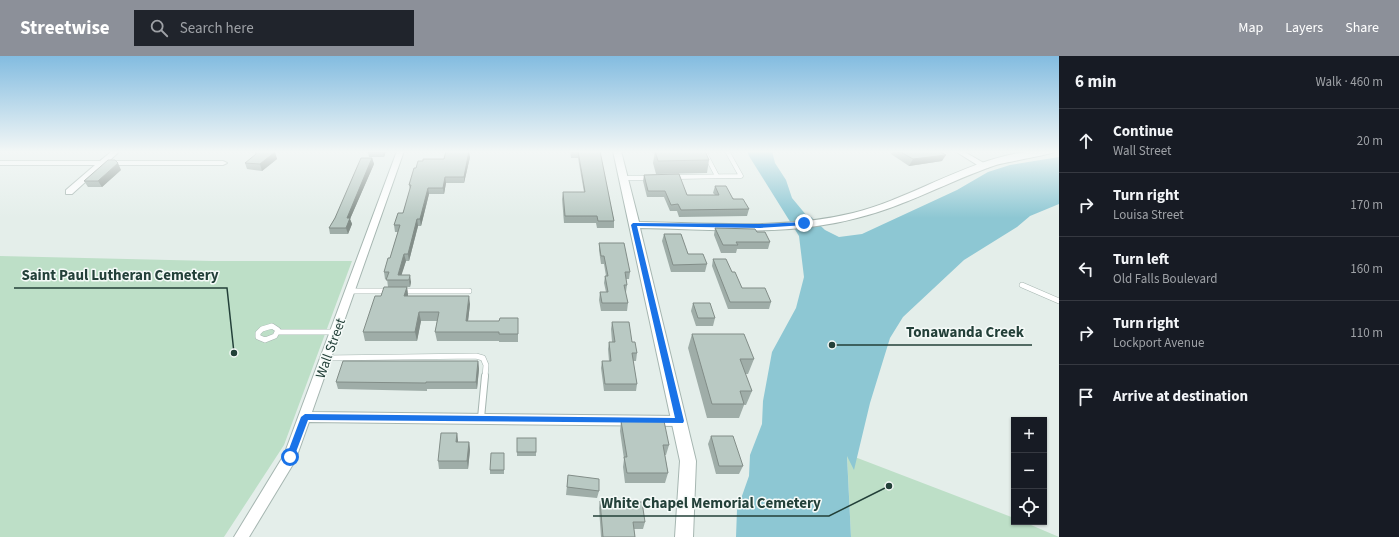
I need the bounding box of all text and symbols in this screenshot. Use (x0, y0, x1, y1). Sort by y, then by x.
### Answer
search box (134, 10, 414, 46)
text: Streetwise (20, 15, 110, 42)
icon: search (148, 17, 170, 39)
text: Search here (180, 18, 254, 39)
text: Map (1238, 18, 1263, 38)
text: Layers (1285, 18, 1323, 38)
text: Share (1345, 18, 1379, 38)
text: 6 min (1075, 70, 1116, 94)
text: Walk · 460 m (1315, 73, 1383, 91)
text: Continue (1113, 121, 1173, 142)
icon: ahead (1075, 130, 1097, 152)
text: 20 m (1357, 132, 1383, 150)
text: Wall Street (1113, 142, 1171, 160)
text: Turn right (1113, 185, 1179, 206)
icon: right (1075, 194, 1097, 216)
text: 170 m (1350, 196, 1383, 214)
text: Louisa Street (1113, 206, 1184, 224)
route end (795, 214, 813, 232)
text: Turn left (1113, 249, 1169, 270)
icon: left (1075, 258, 1097, 280)
text: 160 m (1350, 260, 1383, 278)
callout: Saint Paul Lutheran Cemetery (14, 261, 227, 288)
text: Saint Paul Lutheran Cemetery (21, 265, 219, 286)
text: Old Falls Boulevard (1113, 270, 1218, 288)
text: Turn right (1113, 313, 1179, 334)
street label: Wall Street (311, 315, 351, 381)
callout: Tonawanda Creek (898, 318, 1032, 345)
text: Tonawanda Creek (906, 322, 1025, 343)
icon: right (1075, 322, 1097, 344)
text: 110 m (1350, 324, 1383, 342)
text: Lockport Avenue (1113, 334, 1204, 352)
icon: arrive (1075, 386, 1097, 408)
text: Arrive at destination (1113, 386, 1248, 407)
map controls (1011, 417, 1047, 525)
button: + (1011, 417, 1047, 453)
route start (281, 448, 299, 466)
button: − (1011, 453, 1047, 489)
callout: White Chapel Memorial Cemetery (593, 489, 829, 516)
button: locate (1011, 489, 1047, 525)
text: White Chapel Memorial Cemetery (601, 493, 821, 514)

